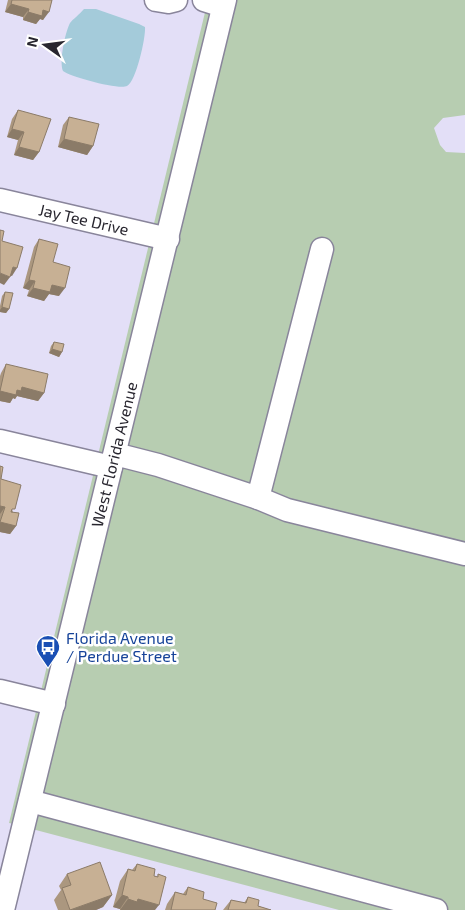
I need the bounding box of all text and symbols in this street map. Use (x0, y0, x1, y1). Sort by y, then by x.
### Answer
north arrow (20, 20, 70, 70)
text: N (22, 35, 41, 49)
street label: Jay Tee Drive (37, 199, 131, 239)
street label: West Florida Avenue (87, 380, 141, 529)
place label: Florida Avenue / Perdue Street (66, 628, 177, 665)
bus stop icon: Florida Avenue / Perdue Street (35, 634, 61, 668)

